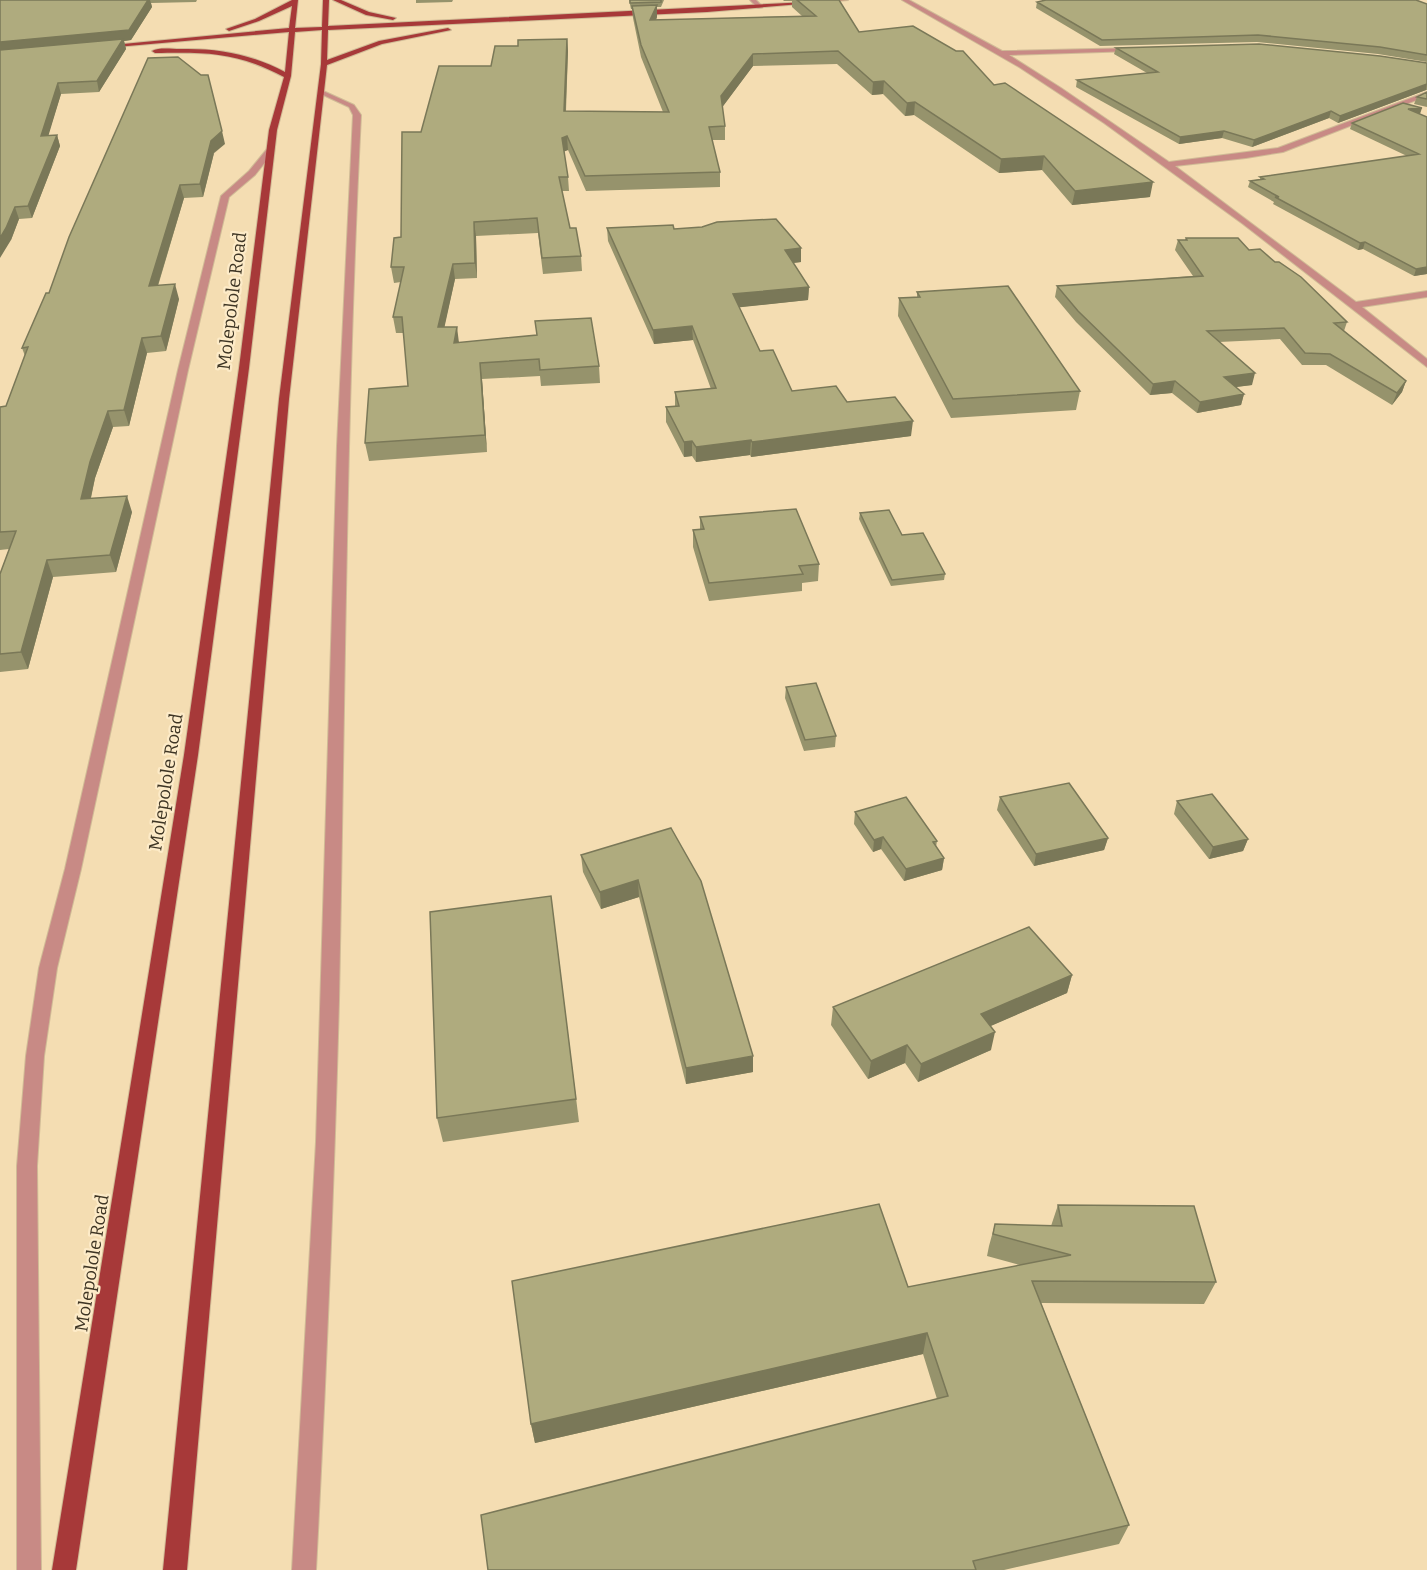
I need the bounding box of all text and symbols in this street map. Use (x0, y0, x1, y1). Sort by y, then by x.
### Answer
street label: Molepolole Road (213, 231, 251, 371)
street label: Molepolole Road (144, 711, 188, 852)
street label: Molepolole Road (70, 1192, 114, 1333)

